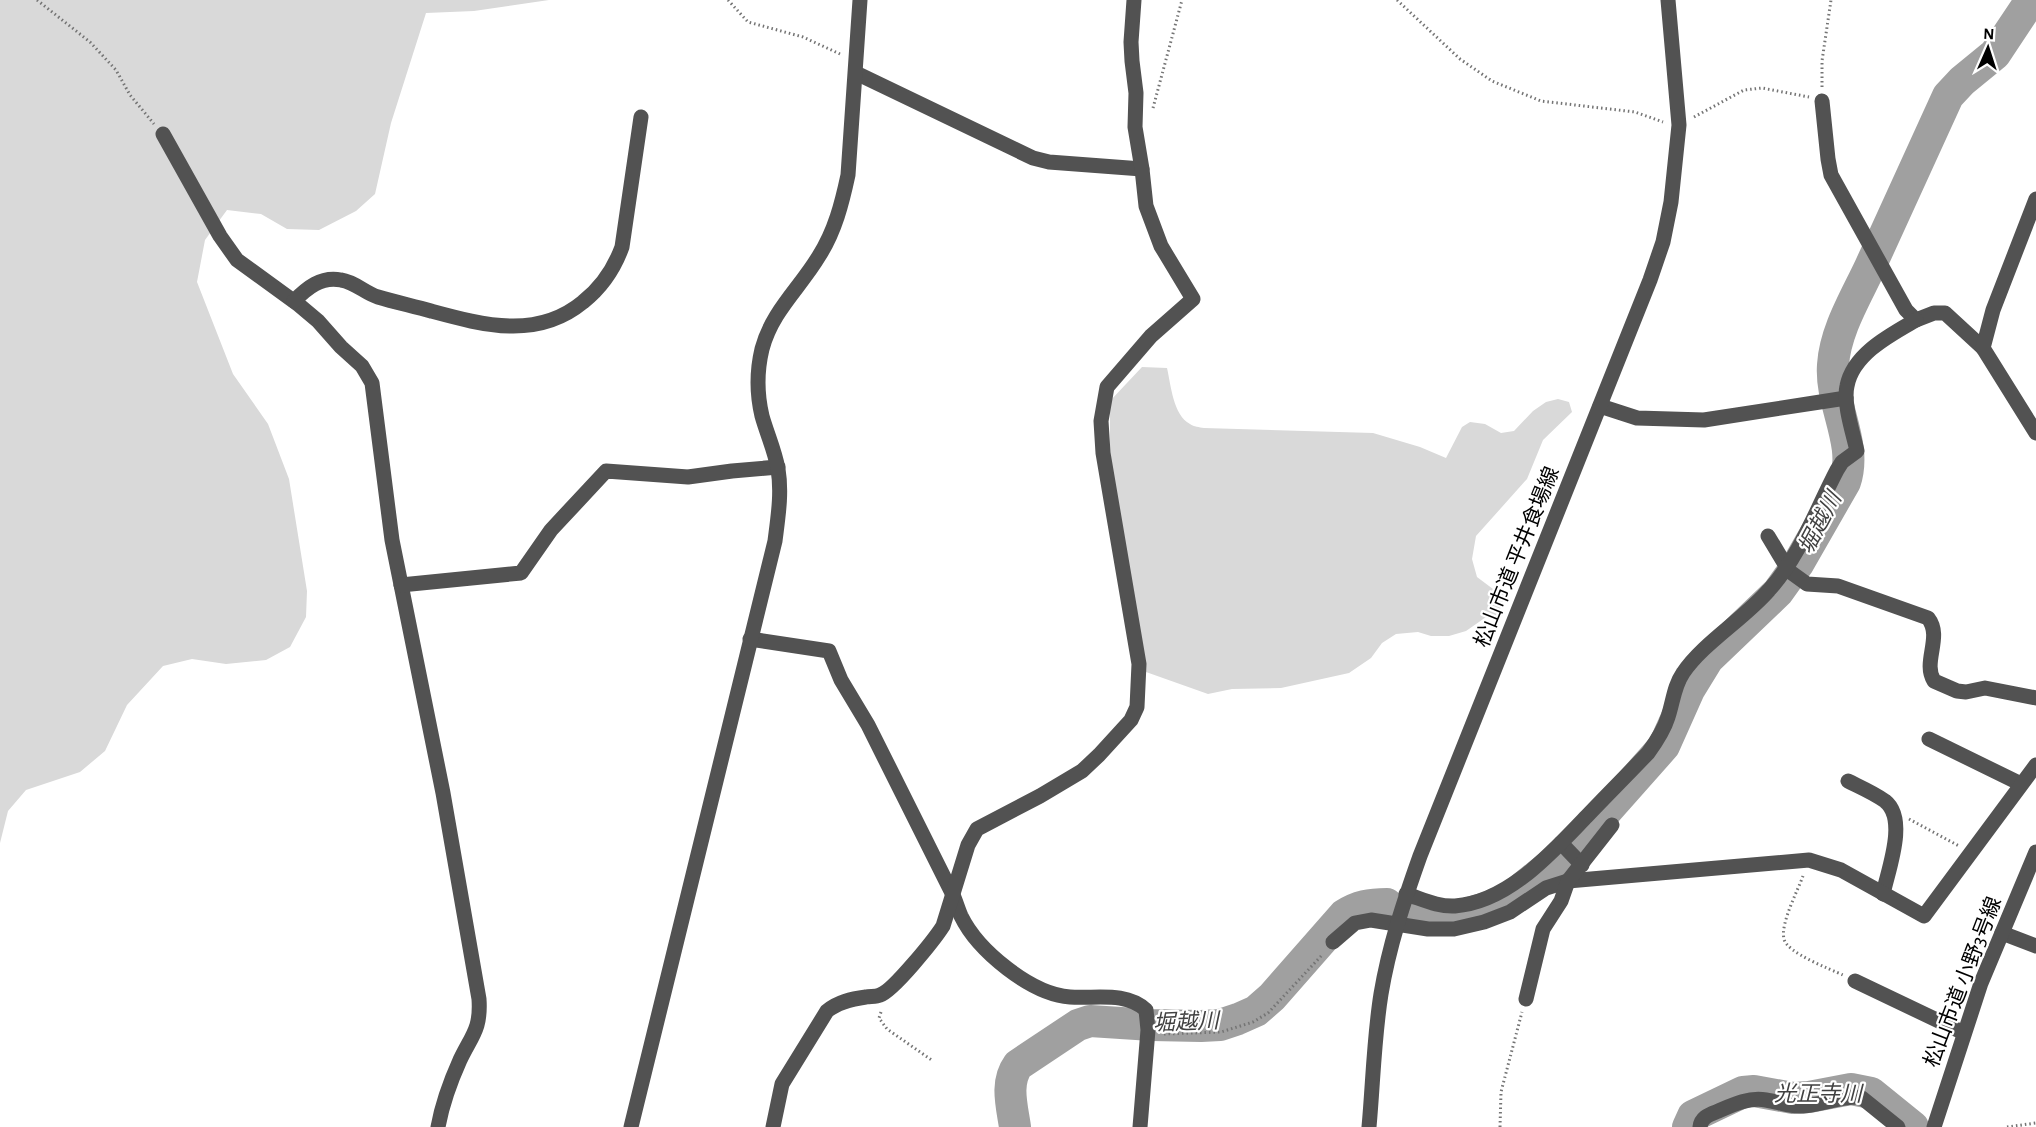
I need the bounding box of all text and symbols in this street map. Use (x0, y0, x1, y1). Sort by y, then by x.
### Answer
north arrow (1958, 18, 2018, 78)
text: N (1983, 26, 1995, 42)
street label: 松山市道 平井食場線 (1470, 463, 1563, 650)
water label: 堀越川 (1794, 486, 1846, 557)
street label: 松山市道 小野3号線 (1920, 894, 2005, 1070)
water label: 堀越川 (1153, 1009, 1221, 1034)
water label: 光正寺川 (1774, 1082, 1864, 1105)

